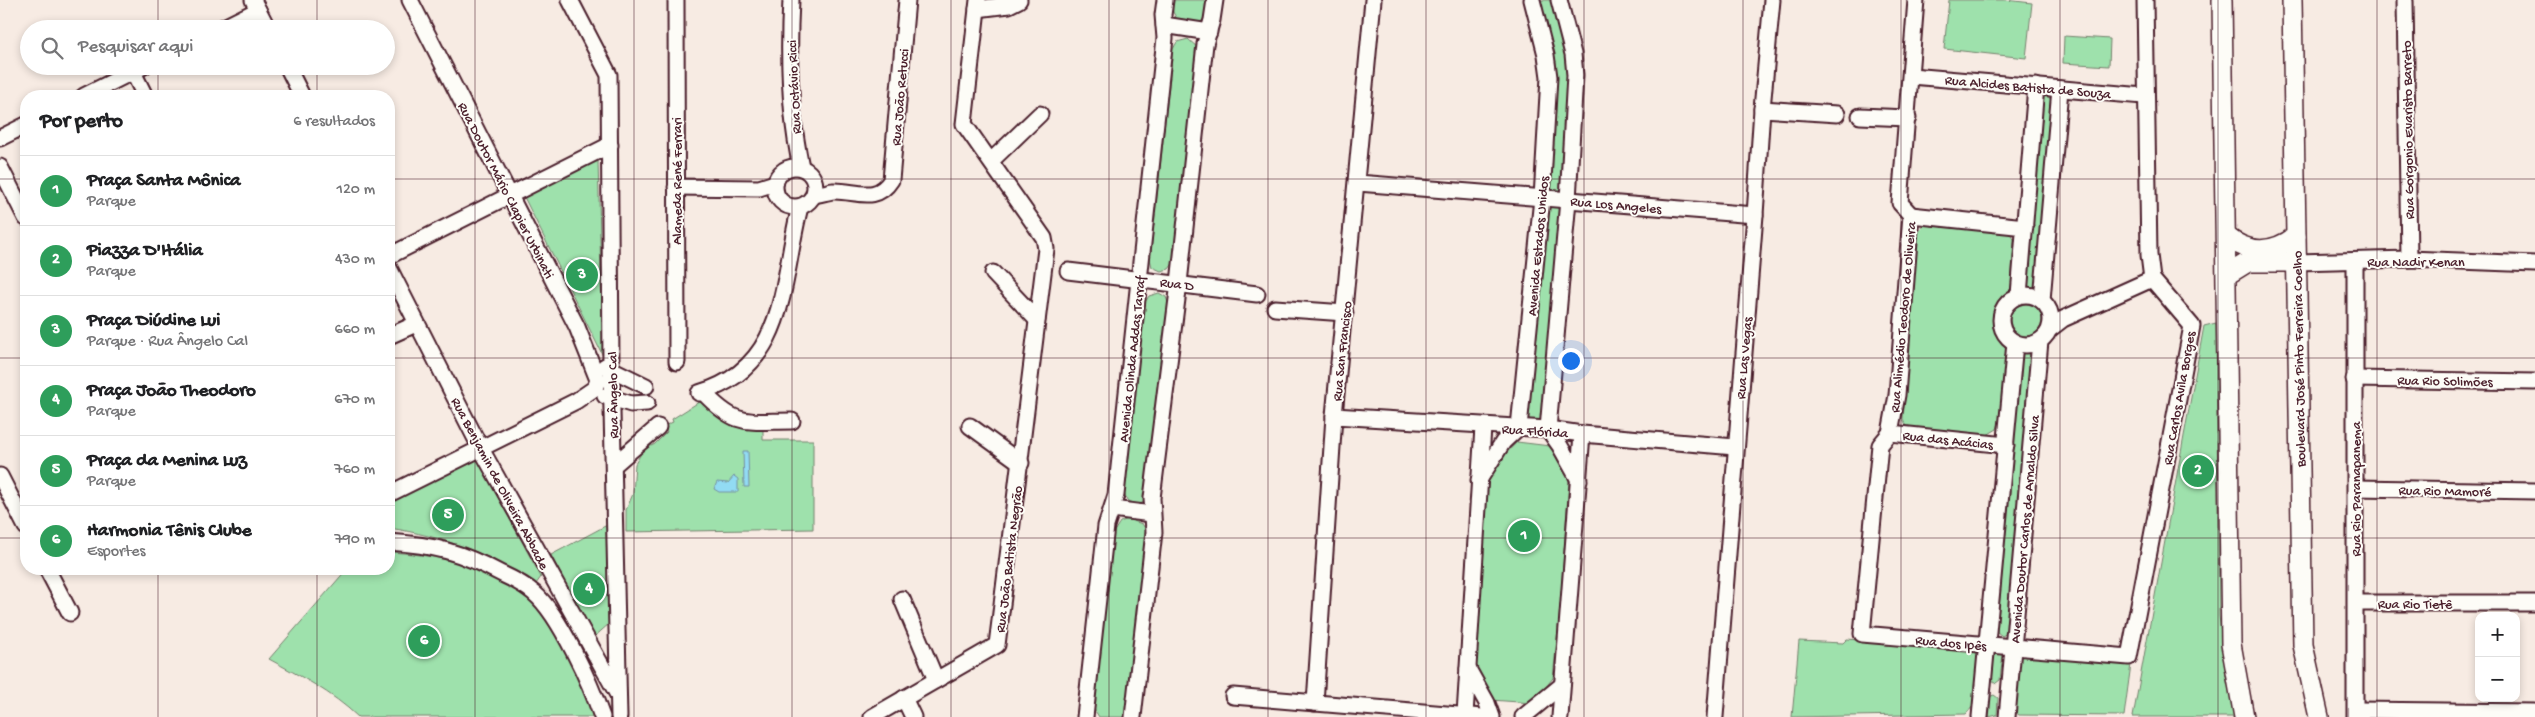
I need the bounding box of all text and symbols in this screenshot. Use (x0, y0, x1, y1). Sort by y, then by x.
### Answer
search box (20, 20, 395, 75)
icon: search (38, 34, 66, 62)
text: Pesquisar aqui (78, 36, 193, 59)
street label: Rua Octávio Ricci (785, 39, 806, 134)
street label: Rua Gorgonio Evaristo Barreto (2399, 40, 2420, 219)
street label: Rua João Retucci (889, 48, 914, 146)
street label: Rua Alcides Batista de Souza (1944, 73, 2113, 104)
street label: Rua Doutor Mário Clapier Urbinati (453, 100, 557, 282)
text: Por perto (40, 110, 123, 135)
text: 6 resultados (293, 113, 375, 132)
street label: Alameda René Ferrari (670, 117, 687, 245)
text: Praça Santa Mônica (87, 170, 241, 193)
street label: Avenida Estados Unidos (1525, 175, 1554, 317)
text: 1 (53, 181, 59, 200)
text: 120 m (336, 181, 375, 200)
text: Parque (87, 193, 136, 212)
street label: Rua Los Angeles (1570, 194, 1663, 219)
street label: Rua Alimédio Teodoro de Oliveira (1888, 220, 1921, 413)
text: Piazza D'Itália (87, 240, 203, 263)
text: 2 (52, 251, 60, 270)
text: 430 m (335, 251, 375, 270)
street label: Boulevard José Pinto Ferreira Coelho (2290, 251, 2311, 468)
street label: Rua Nadir Kenan (2367, 255, 2465, 272)
pin: 3 (566, 256, 598, 294)
text: Parque (87, 263, 136, 282)
street label: Avenida Olinda Addas Tarraf (1116, 274, 1151, 443)
street label: Rua D (1159, 275, 1196, 296)
street label: Rua San Francisco (1330, 300, 1357, 402)
text: Praça Diúdine Lui (87, 310, 220, 333)
street label: Rua Las Vegas (1733, 316, 1758, 400)
text: 3 (52, 321, 60, 340)
text: 660 m (335, 321, 375, 340)
street label: Rua Carlos Avila Borges (2160, 329, 2201, 467)
text: Parque · Rua Ângelo Cal (87, 333, 248, 352)
your location (1558, 348, 1584, 374)
street label: Rua Ângelo Cal (604, 351, 624, 439)
street label: Rua Rio Solimões (2397, 373, 2494, 392)
text: Praça João Theodoro (87, 380, 256, 403)
text: 4 (52, 391, 60, 410)
text: 670 m (334, 391, 375, 410)
street label: Rua Benjamin de Oliveira Abbade (446, 395, 552, 574)
text: Parque (87, 403, 136, 422)
street label: Avenida Doutor Carlos de Arnaldo Silva (2008, 413, 2045, 644)
street label: Rua Rio Paranapanema (2349, 420, 2366, 556)
street label: Rua Flórida (1501, 422, 1570, 443)
street label: Rua das Acácias (1902, 428, 1995, 455)
text: Praça da Menina Luz (87, 450, 247, 473)
pin: 2 (2182, 452, 2214, 490)
text: 5 (52, 461, 60, 480)
text: 760 m (334, 461, 375, 480)
text: Parque (87, 473, 136, 492)
street label: Rua Rio Mamoré (2398, 483, 2492, 502)
street label: Rua João Batista Negrão (993, 485, 1028, 634)
pin: 5 (432, 496, 464, 534)
pin: 1 (1508, 517, 1540, 555)
text: Harmonia Tênis Clube (87, 520, 252, 543)
text: 6 (52, 531, 60, 550)
text: 790 m (334, 531, 375, 550)
text: Esportes (87, 543, 145, 562)
pin: 4 (573, 570, 605, 608)
street label: Rua Rio Tietê (2378, 597, 2453, 614)
map controls (2475, 612, 2520, 702)
button: + (2475, 612, 2520, 657)
pin: 6 (408, 622, 440, 660)
street label: Rua dos Ipês (1914, 633, 1988, 656)
button: − (2475, 657, 2520, 702)

